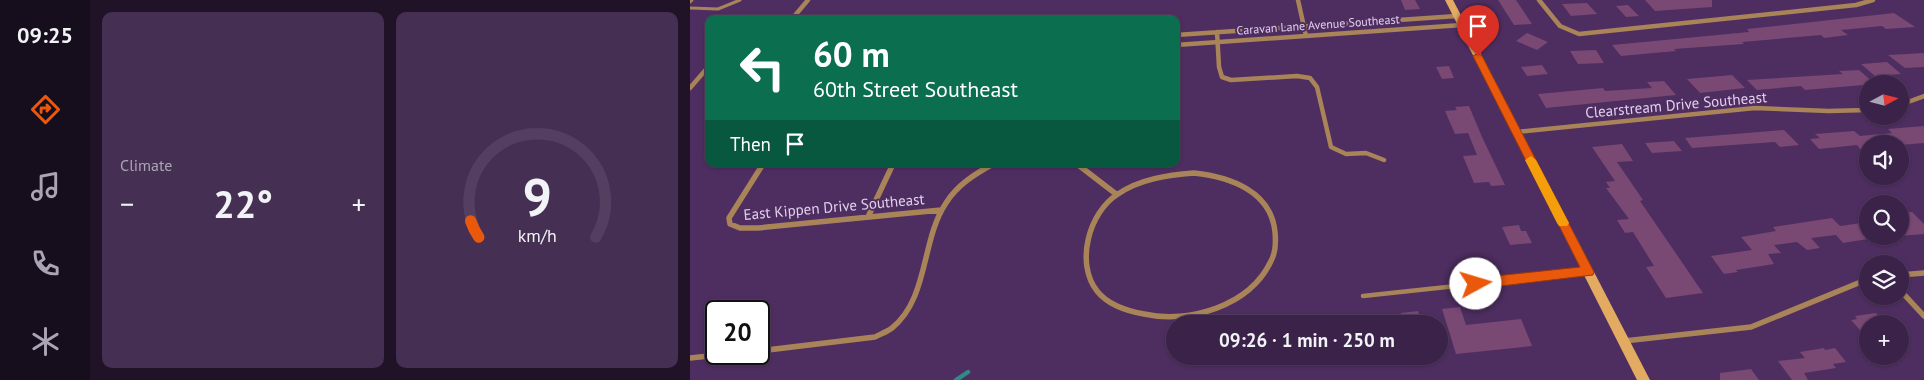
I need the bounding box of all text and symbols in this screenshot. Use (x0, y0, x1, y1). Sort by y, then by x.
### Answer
pin (1457, 5, 1499, 56)
street label: Caravan Lane Avenue Southeast (1236, 11, 1400, 38)
icon: arrive (1464, 12, 1492, 40)
text: 09:25 (17, 21, 73, 49)
text: 60 m (813, 31, 890, 77)
icon: left (730, 35, 795, 100)
text: 60th Street Southeast (813, 75, 1018, 103)
north arrow (1859, 75, 1909, 125)
map controls (1859, 75, 1909, 365)
street label: Clearstream Drive Southeast (1584, 87, 1768, 122)
icon: directions (28, 92, 63, 127)
icon: arrive (781, 130, 809, 158)
text: Then (730, 132, 771, 156)
button: sound (1859, 135, 1909, 185)
text: Climate (120, 155, 172, 175)
text: 9 (522, 163, 552, 230)
icon: music (28, 169, 63, 204)
text: 22° (213, 179, 273, 228)
text: − (120, 185, 134, 222)
text: + (352, 185, 366, 222)
street label: East Kippen Drive Southeast (743, 189, 925, 224)
button: search (1859, 195, 1909, 245)
text: km/h (517, 224, 557, 247)
icon: phone (28, 246, 63, 281)
button: layers (1859, 255, 1909, 305)
position arrow (1449, 257, 1501, 309)
speed limit sign: 20 (705, 300, 770, 365)
button: + (1859, 315, 1909, 365)
icon: climate (28, 324, 63, 359)
text: 09:26 · 1 min · 250 m (1219, 328, 1395, 352)

